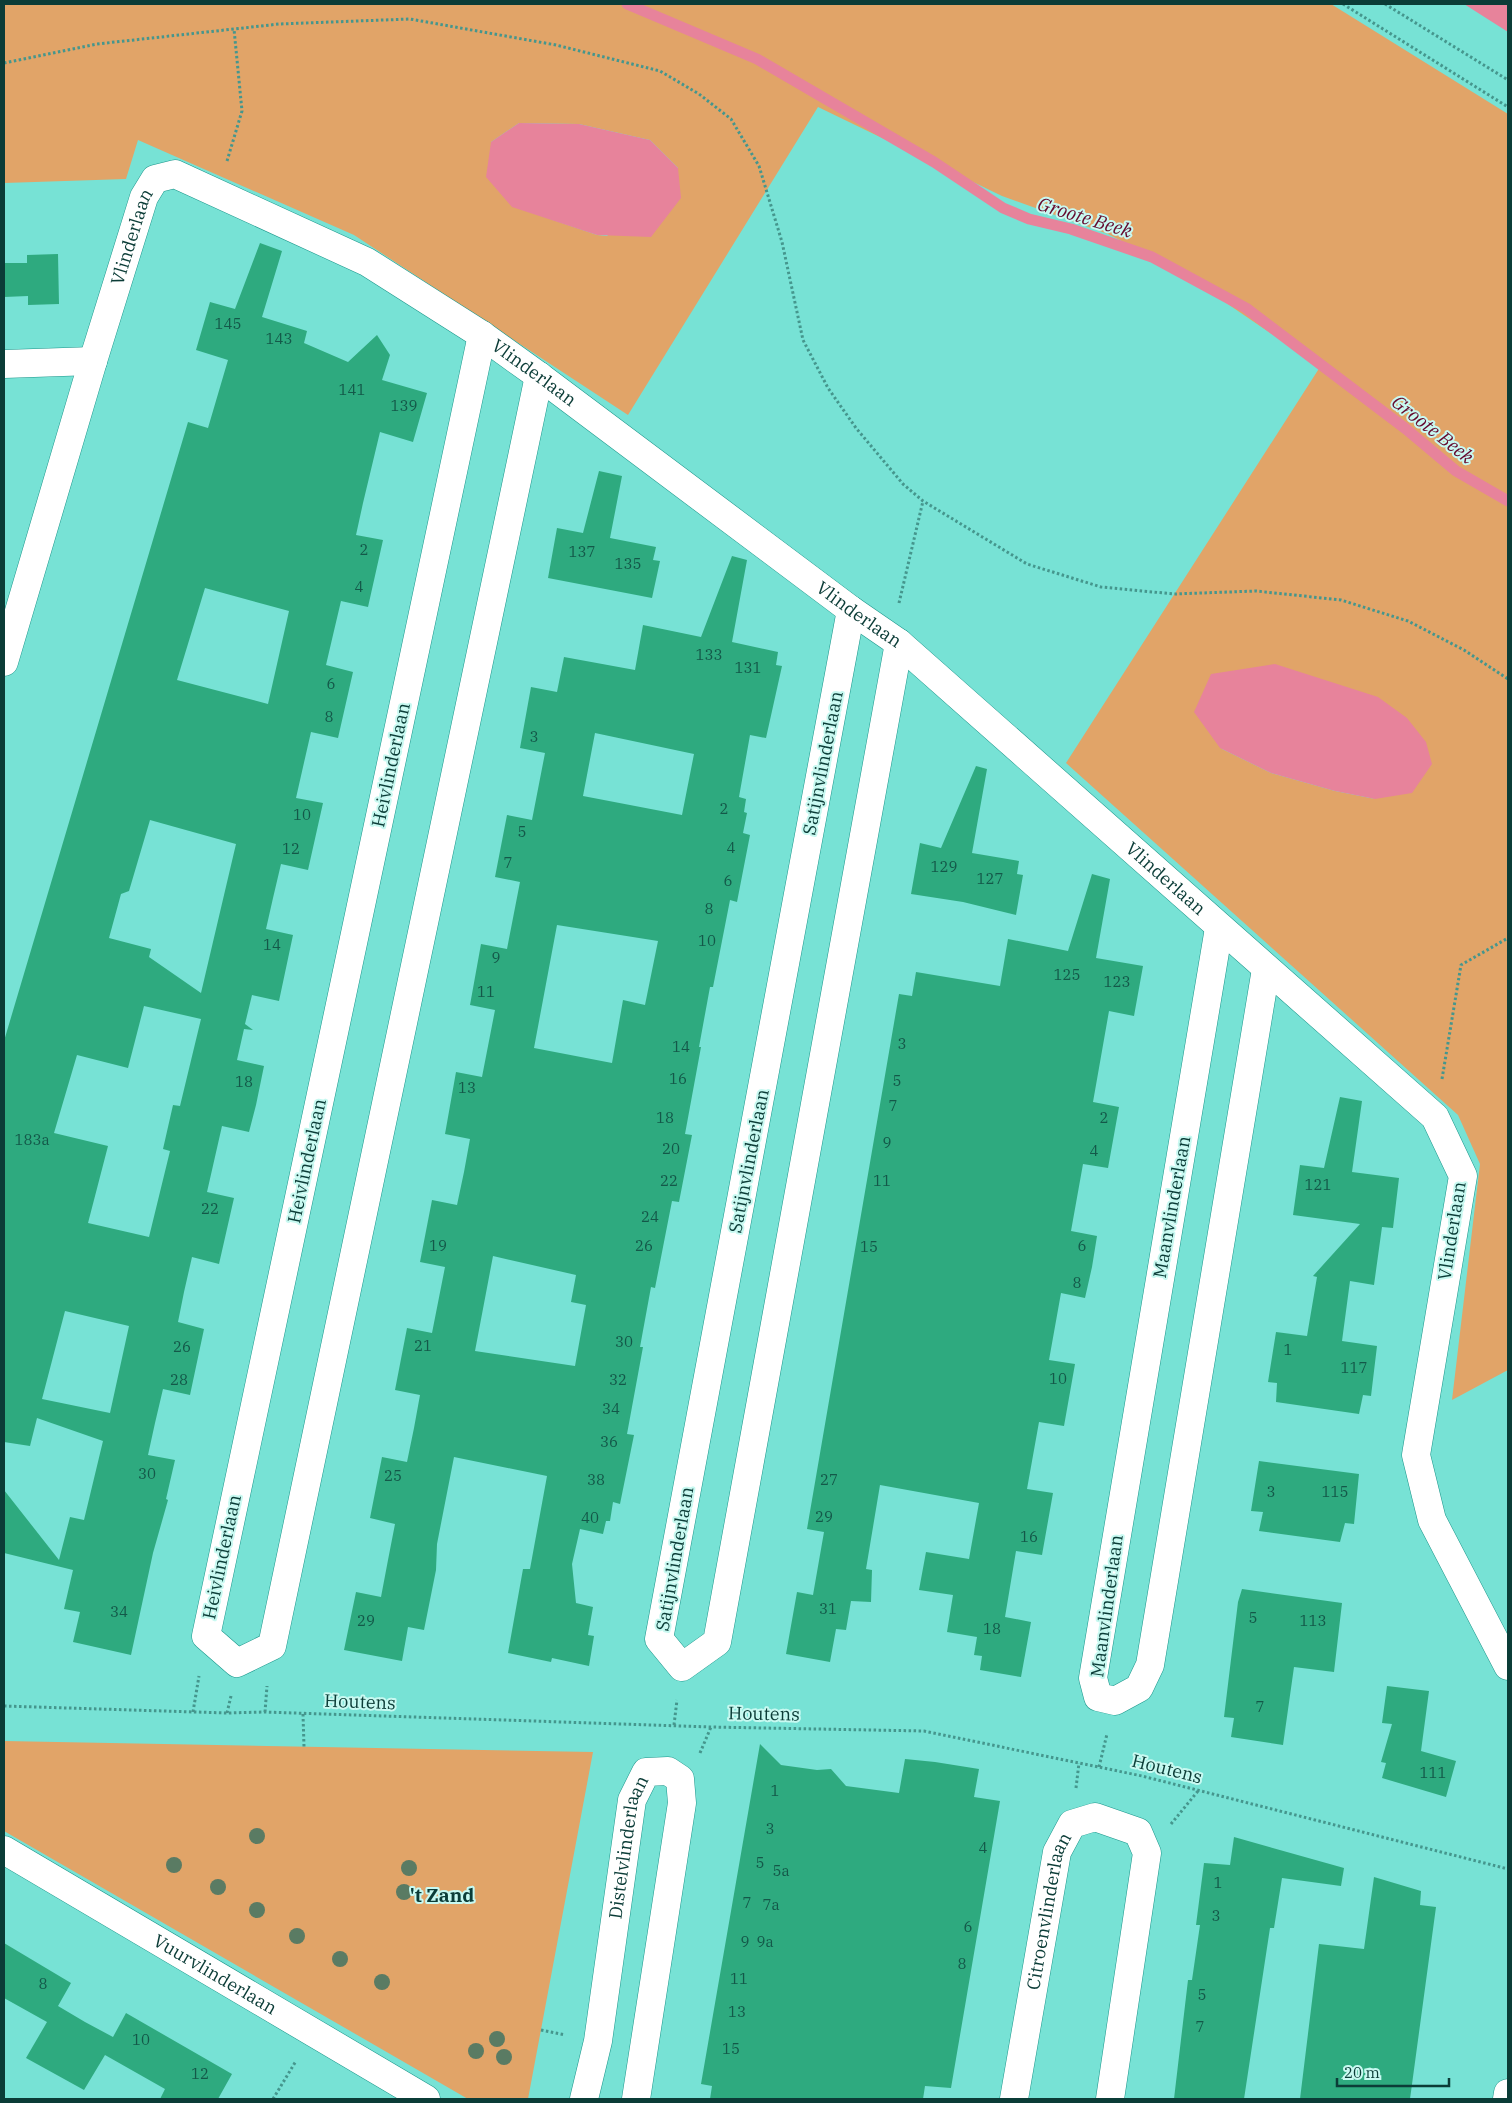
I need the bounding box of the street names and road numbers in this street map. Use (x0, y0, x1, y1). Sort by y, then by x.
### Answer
street label: Vlinderlaan (105, 184, 158, 288)
street label: Vlinderlaan (487, 334, 581, 411)
street label: Vlinderlaan (812, 576, 906, 652)
street label: Satijnvlinderlaan (797, 689, 848, 837)
street label: Heivlinderlaan (366, 700, 415, 829)
street label: Vlinderlaan (1121, 837, 1211, 920)
street label: Satijnvlinderlaan (723, 1087, 774, 1235)
street label: Heivlinderlaan (282, 1096, 331, 1225)
street label: Maanvlinderlaan (1148, 1134, 1195, 1280)
street label: Vlinderlaan (1432, 1180, 1471, 1282)
street label: Satijnvlinderlaan (650, 1485, 699, 1633)
street label: Heivlinderlaan (197, 1492, 246, 1621)
street label: Maanvlinderlaan (1085, 1533, 1128, 1679)
street label: Houtens (324, 1689, 396, 1714)
street label: Houtens (728, 1701, 800, 1726)
street label: Houtens (1130, 1749, 1205, 1788)
street label: Distelvlinderlaan (603, 1771, 653, 1920)
street label: Citroenvlinderlaan (1021, 1828, 1076, 1992)
street label: Vuurvlinderlaan (149, 1929, 281, 2020)

